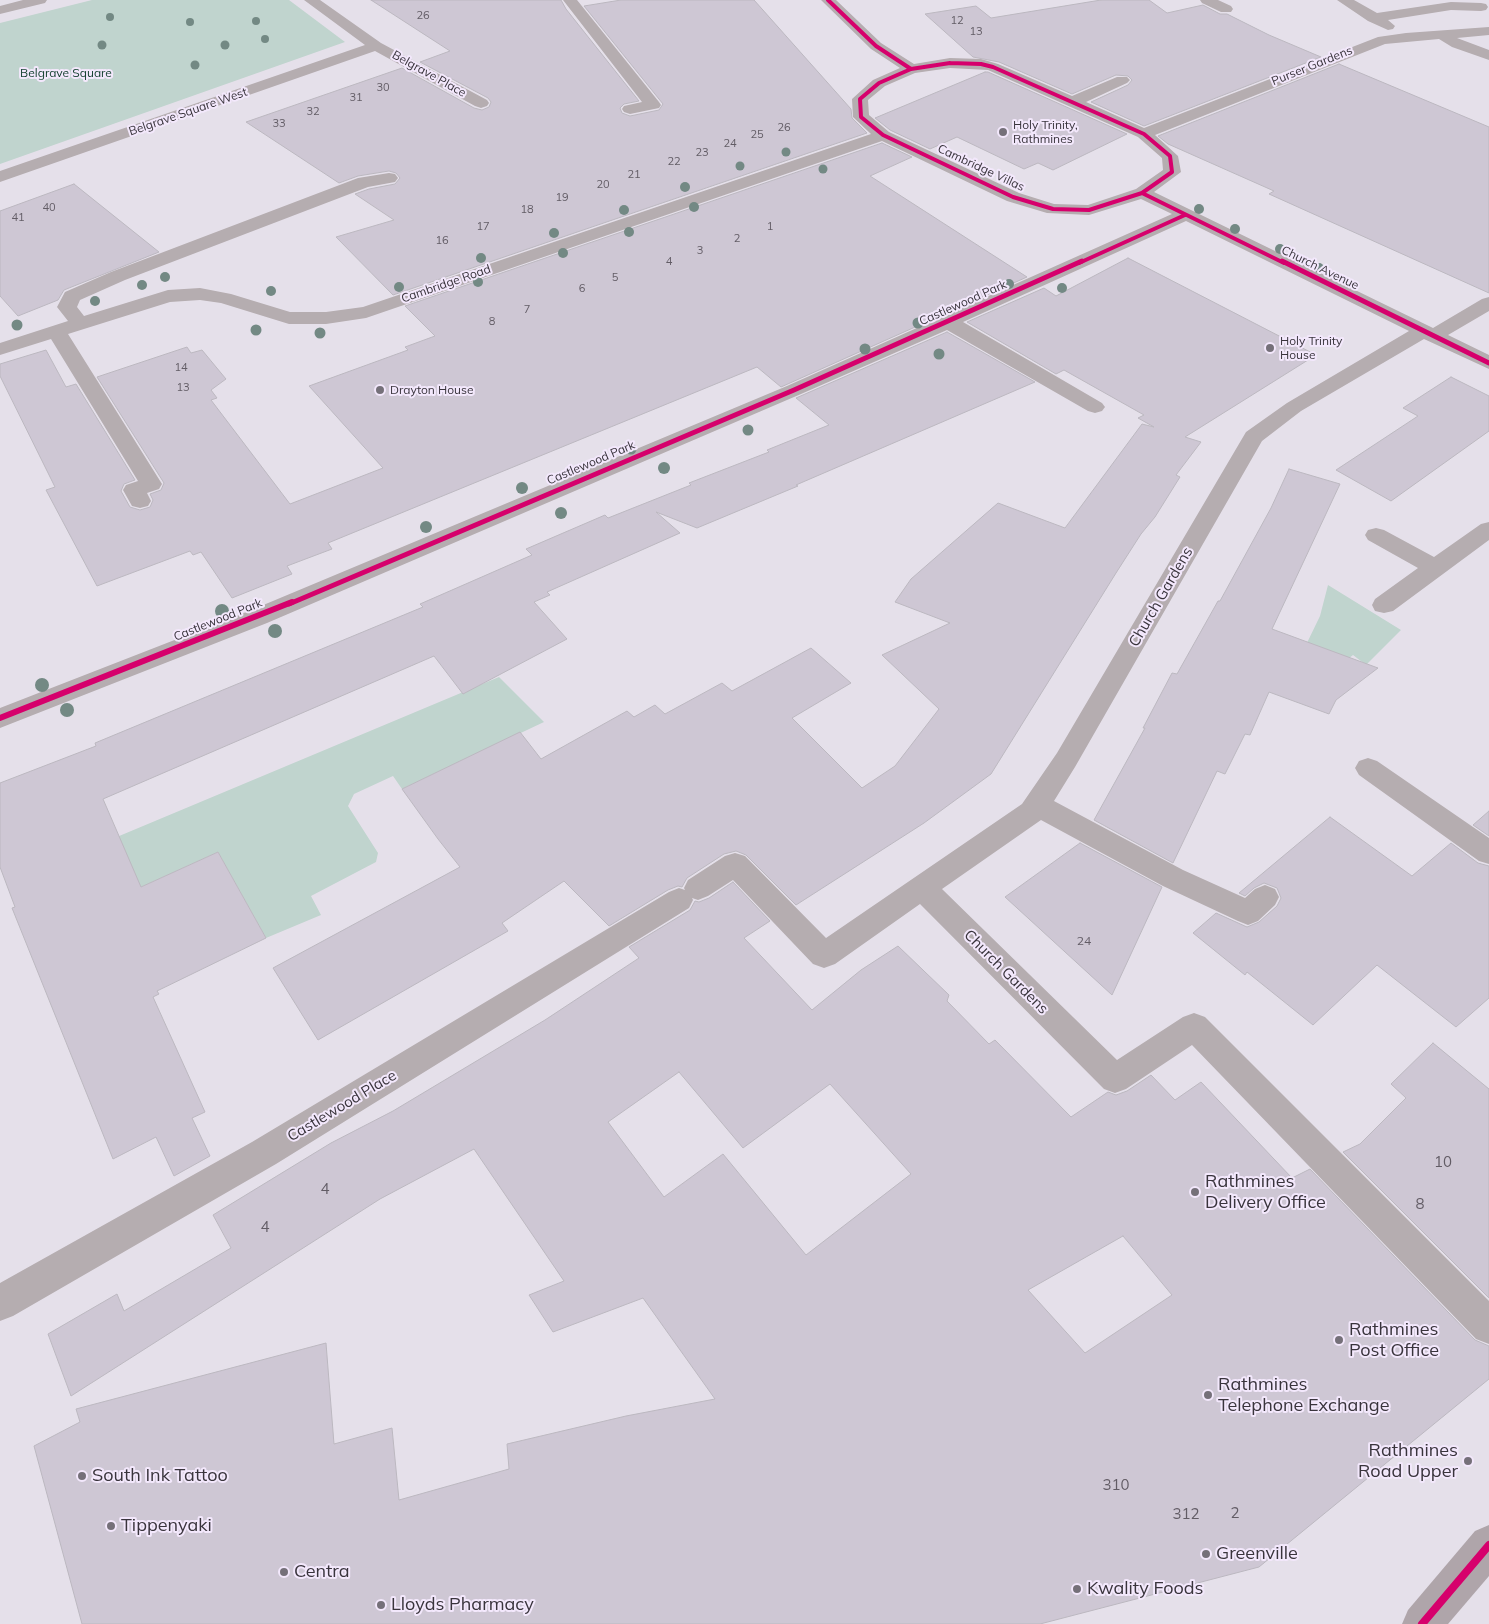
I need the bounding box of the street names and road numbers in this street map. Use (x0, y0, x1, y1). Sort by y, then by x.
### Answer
street label: Purser Gardens (1269, 43, 1355, 89)
street label: Belgrave Place (389, 48, 469, 100)
street label: Belgrave Square West (127, 85, 249, 139)
street label: Cambridge Villas (935, 142, 1027, 194)
street label: Church Avenue (1279, 243, 1361, 293)
street label: Cambridge Road (399, 262, 493, 306)
street label: Castlewood Park (917, 277, 1009, 329)
street label: Castlewood Park (545, 438, 637, 488)
street label: Church Gardens (1125, 544, 1197, 650)
street label: Castlewood Park (172, 596, 264, 644)
street label: Church Gardens (960, 926, 1052, 1018)
street label: Castlewood Place (284, 1066, 400, 1146)

